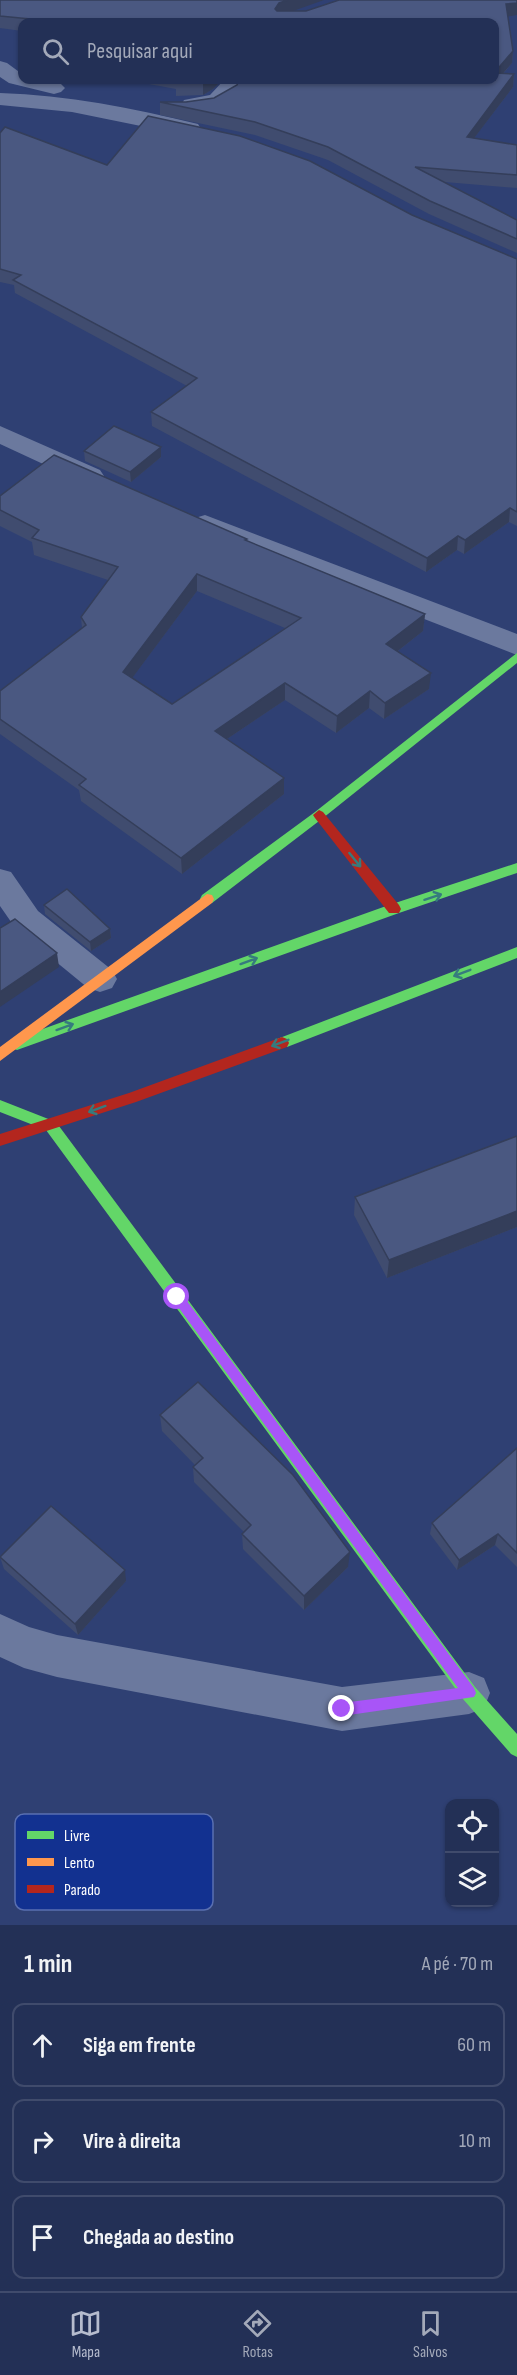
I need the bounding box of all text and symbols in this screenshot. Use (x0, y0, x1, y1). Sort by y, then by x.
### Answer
search box (18, 18, 499, 84)
icon: search (39, 35, 72, 68)
text: Pesquisar aqui (87, 38, 192, 65)
one-way arrow (349, 852, 362, 868)
one-way arrow (423, 890, 442, 901)
one-way arrow (239, 955, 258, 966)
one-way arrow (454, 968, 472, 979)
one-way arrow (55, 1020, 74, 1031)
one-way arrow (272, 1038, 290, 1049)
one-way arrow (88, 1105, 107, 1116)
route start (163, 1283, 189, 1309)
route end (328, 1695, 354, 1721)
map controls (445, 1799, 499, 1907)
button: locate (445, 1799, 499, 1853)
legend (15, 1814, 213, 1910)
text: Livre (64, 1827, 90, 1846)
button: layers (445, 1853, 499, 1907)
text: Lento (64, 1854, 95, 1873)
text: Parado (64, 1881, 101, 1900)
text: 1 min (24, 1949, 72, 1980)
text: A pé · 70 m (422, 1952, 493, 1976)
icon: ahead (26, 2029, 59, 2062)
text: Siga em frente (83, 2032, 196, 2059)
text: 60 m (457, 2033, 491, 2057)
icon: right (26, 2125, 59, 2158)
text: Vire à direita (83, 2128, 181, 2155)
text: 10 m (459, 2129, 491, 2153)
icon: arrive (26, 2221, 59, 2254)
text: Chegada ao destino (83, 2224, 234, 2251)
tab: Mapa (69, 2307, 102, 2362)
tab: Rotas (241, 2307, 274, 2362)
tab: Salvos (413, 2307, 448, 2362)

